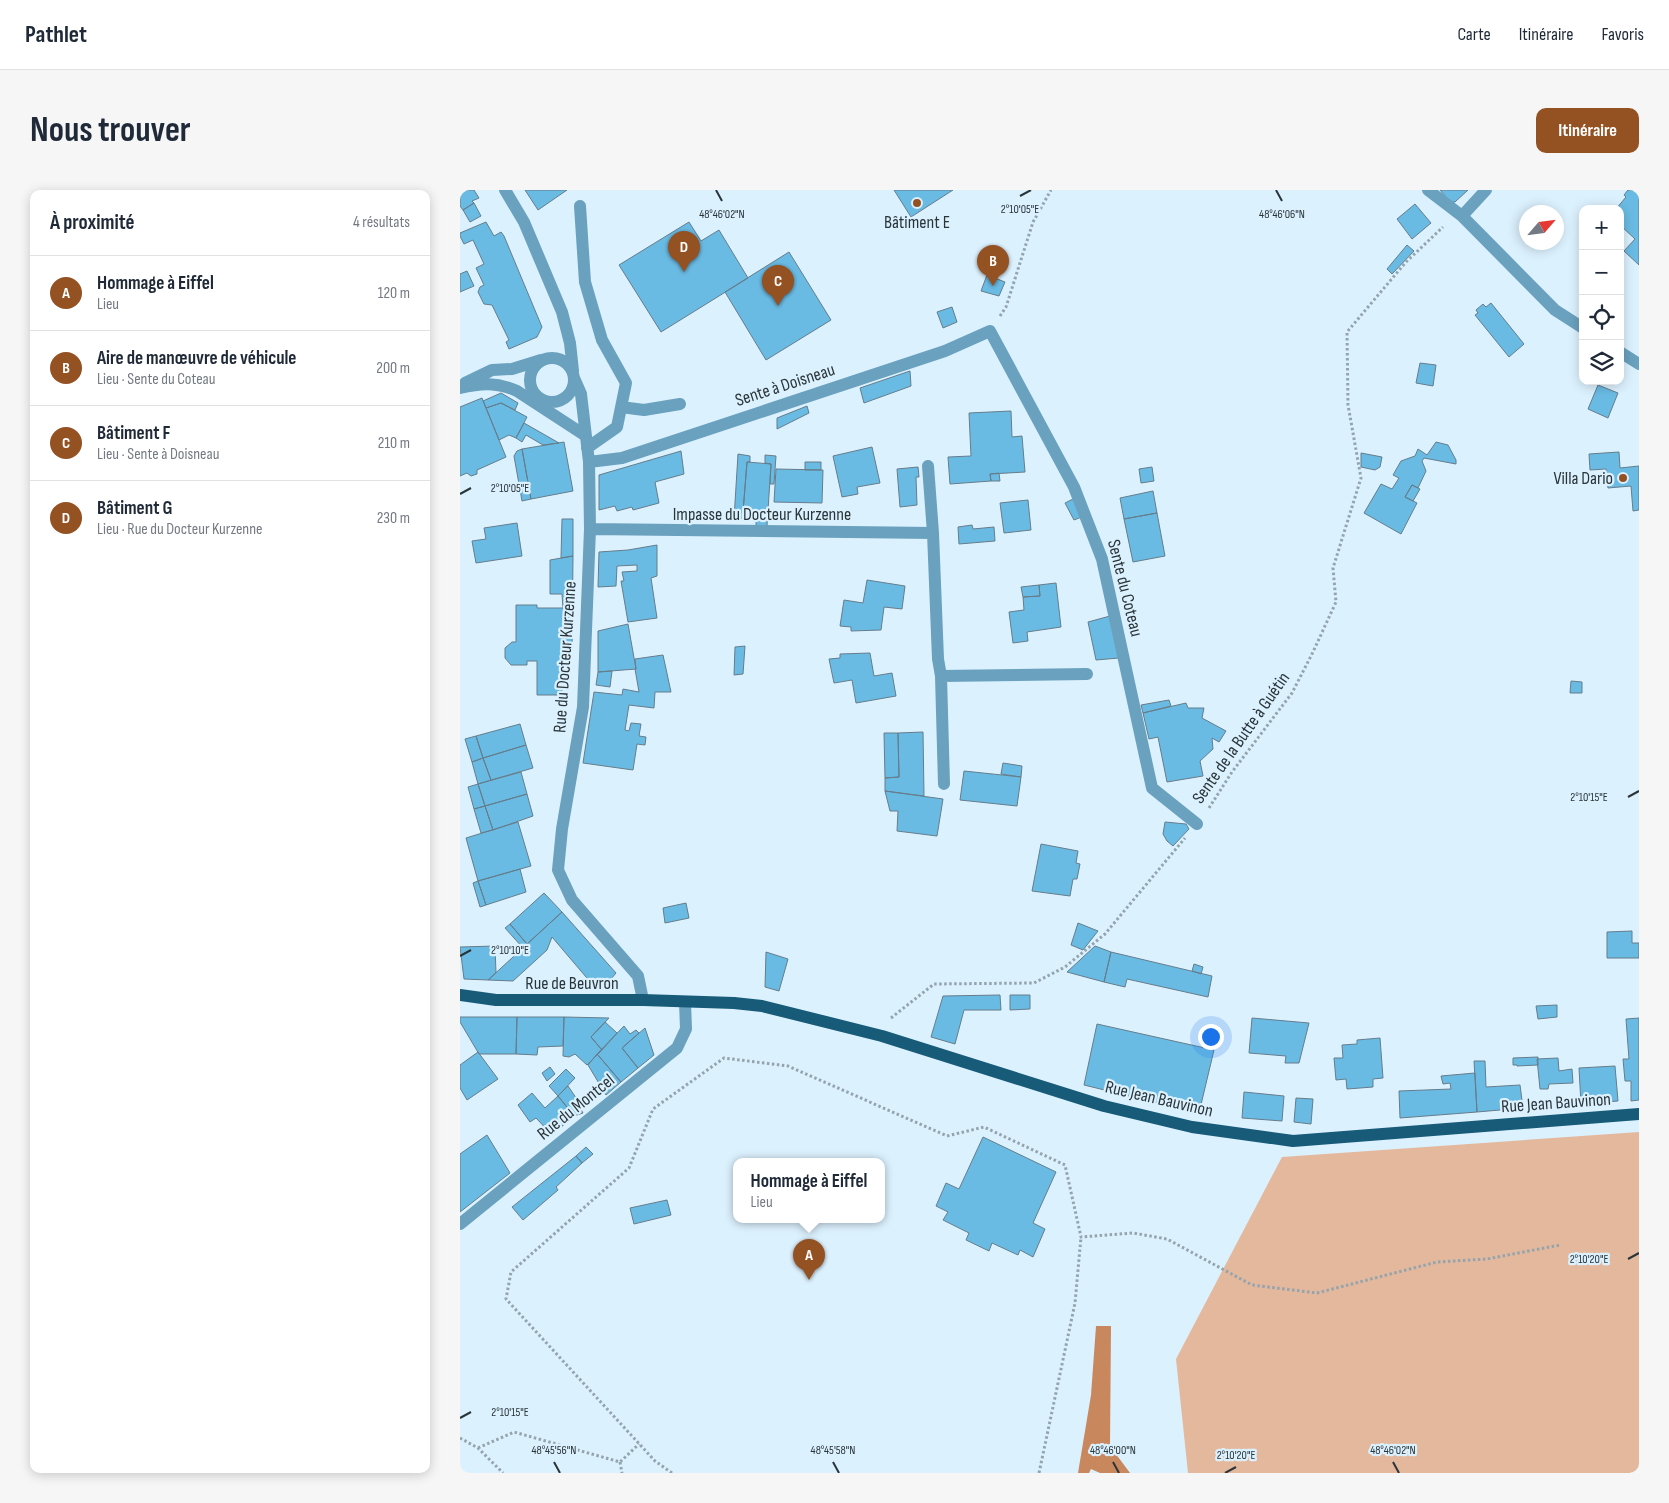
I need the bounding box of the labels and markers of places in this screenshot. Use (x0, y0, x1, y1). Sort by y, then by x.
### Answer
marker: Bâtiment E (911, 197, 923, 209)
place label: Bâtiment E (884, 212, 950, 233)
pin: D (668, 231, 700, 272)
pin: B (977, 245, 1009, 286)
pin: C (762, 265, 794, 306)
place label: Villa Dario (1553, 468, 1613, 489)
marker: Villa Dario (1617, 472, 1629, 484)
pin: A (793, 1239, 825, 1280)

